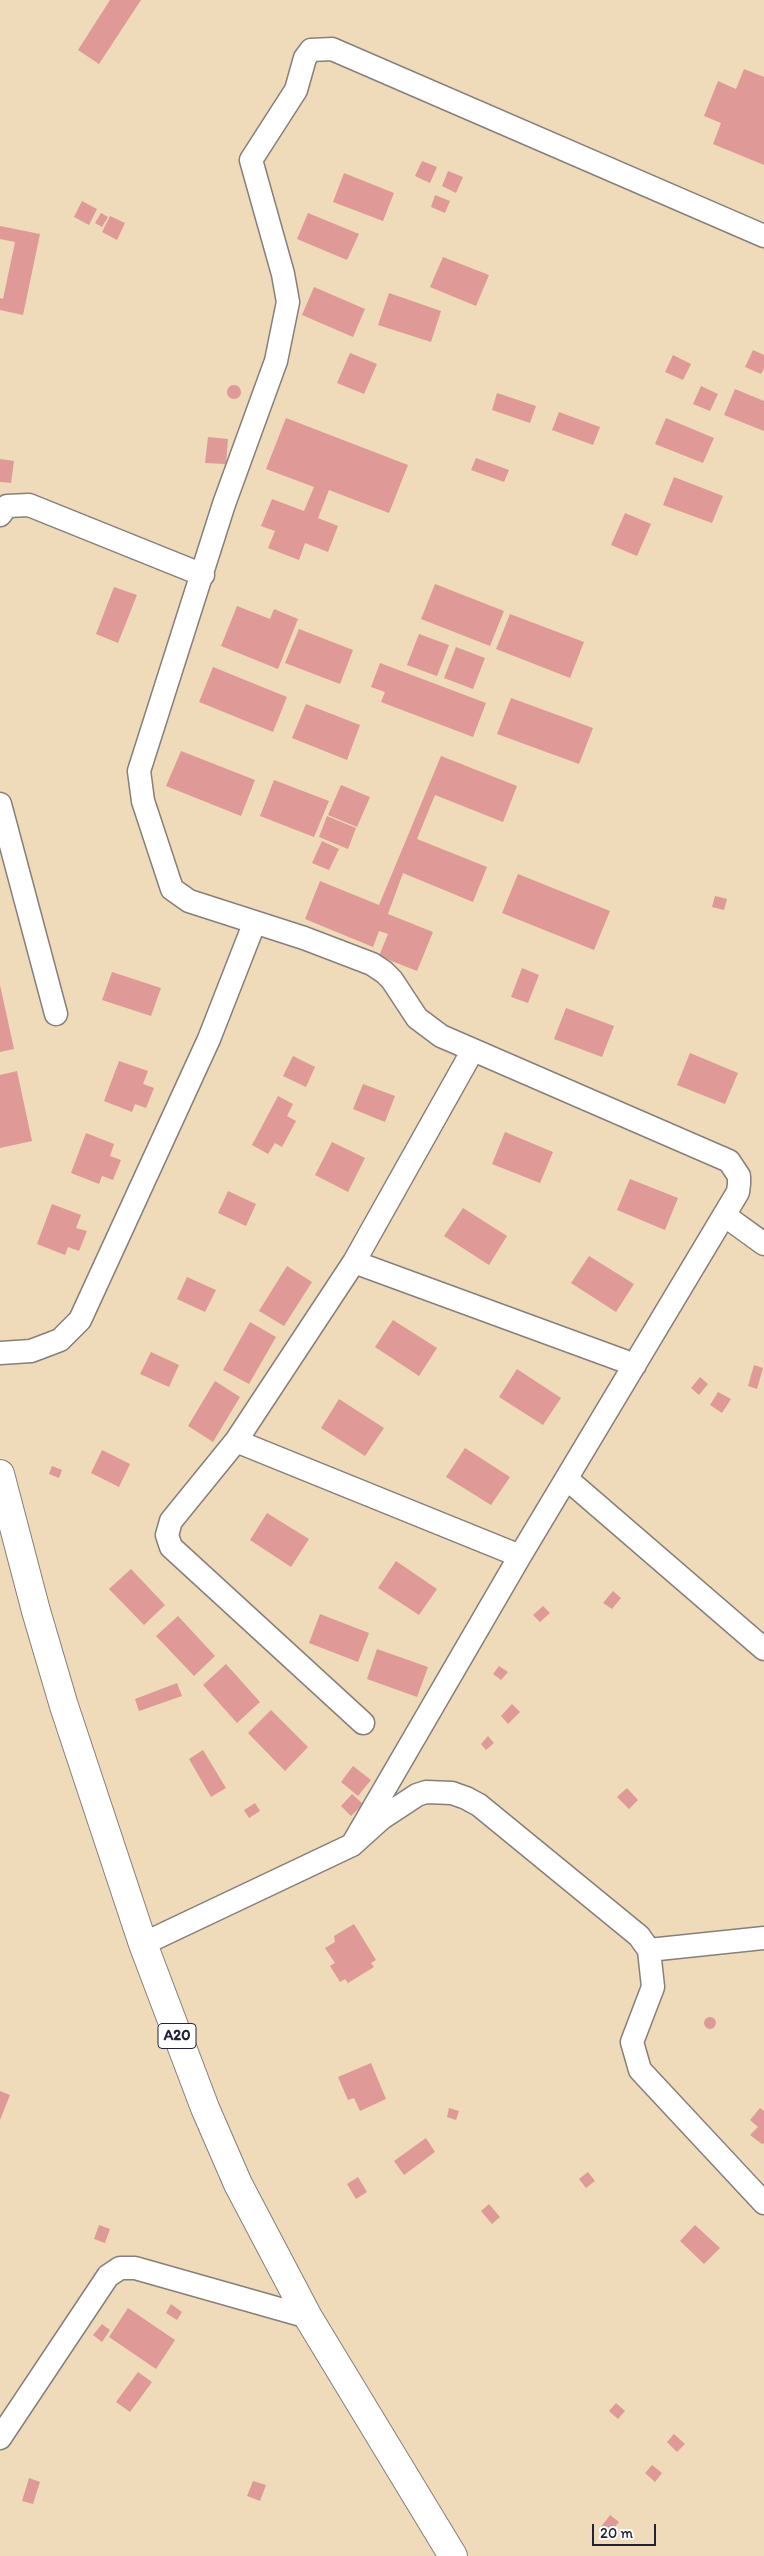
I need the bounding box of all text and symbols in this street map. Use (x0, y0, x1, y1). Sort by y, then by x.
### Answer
road number: A20 (158, 2024, 196, 2048)
scale bar (594, 2514, 658, 2546)
text: 20 m (600, 2524, 633, 2542)

